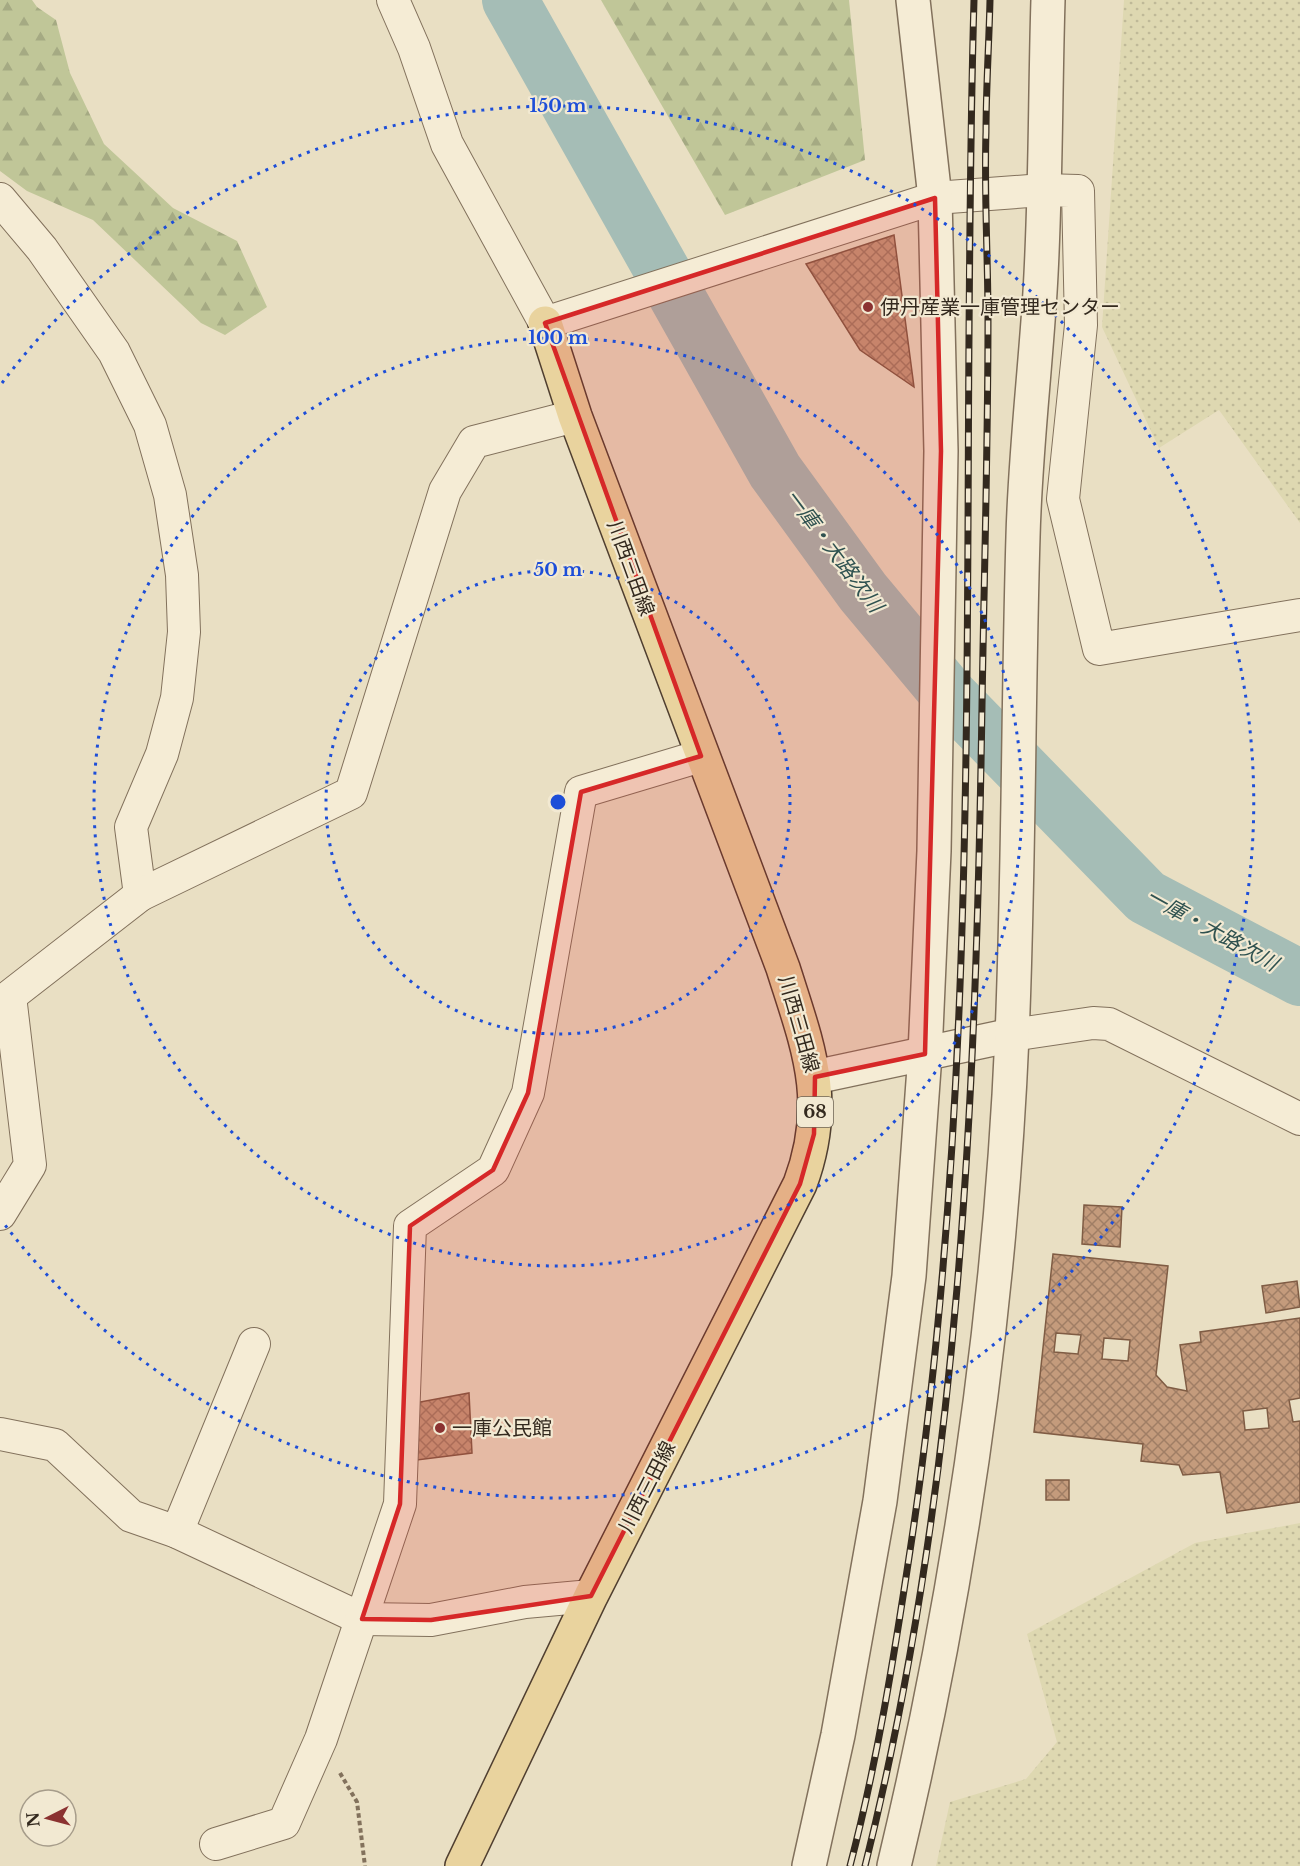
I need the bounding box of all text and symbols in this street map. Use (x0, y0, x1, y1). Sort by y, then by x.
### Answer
text: 150 m (530, 95, 587, 117)
place label: 伊丹産業一庫管理センター (880, 295, 1120, 319)
marker: 伊丹産業一庫管理センター (861, 300, 875, 314)
text: 100 m (528, 327, 588, 349)
water label: 一庫・大路次川 (779, 484, 890, 619)
street label: 川西三田線 (603, 517, 659, 619)
text: 50 m (534, 559, 583, 581)
centre of rings (548, 792, 568, 812)
water label: 一庫・大路次川 (1141, 883, 1284, 978)
street label: 川西三田線 (774, 973, 824, 1075)
road number: 68 (797, 1097, 833, 1127)
place label: 一庫公民館 (452, 1416, 552, 1440)
marker: 一庫公民館 (433, 1421, 447, 1435)
street label: 川西三田線 (614, 1437, 680, 1537)
north arrow (18, 1788, 78, 1848)
text: N (22, 1811, 44, 1828)

